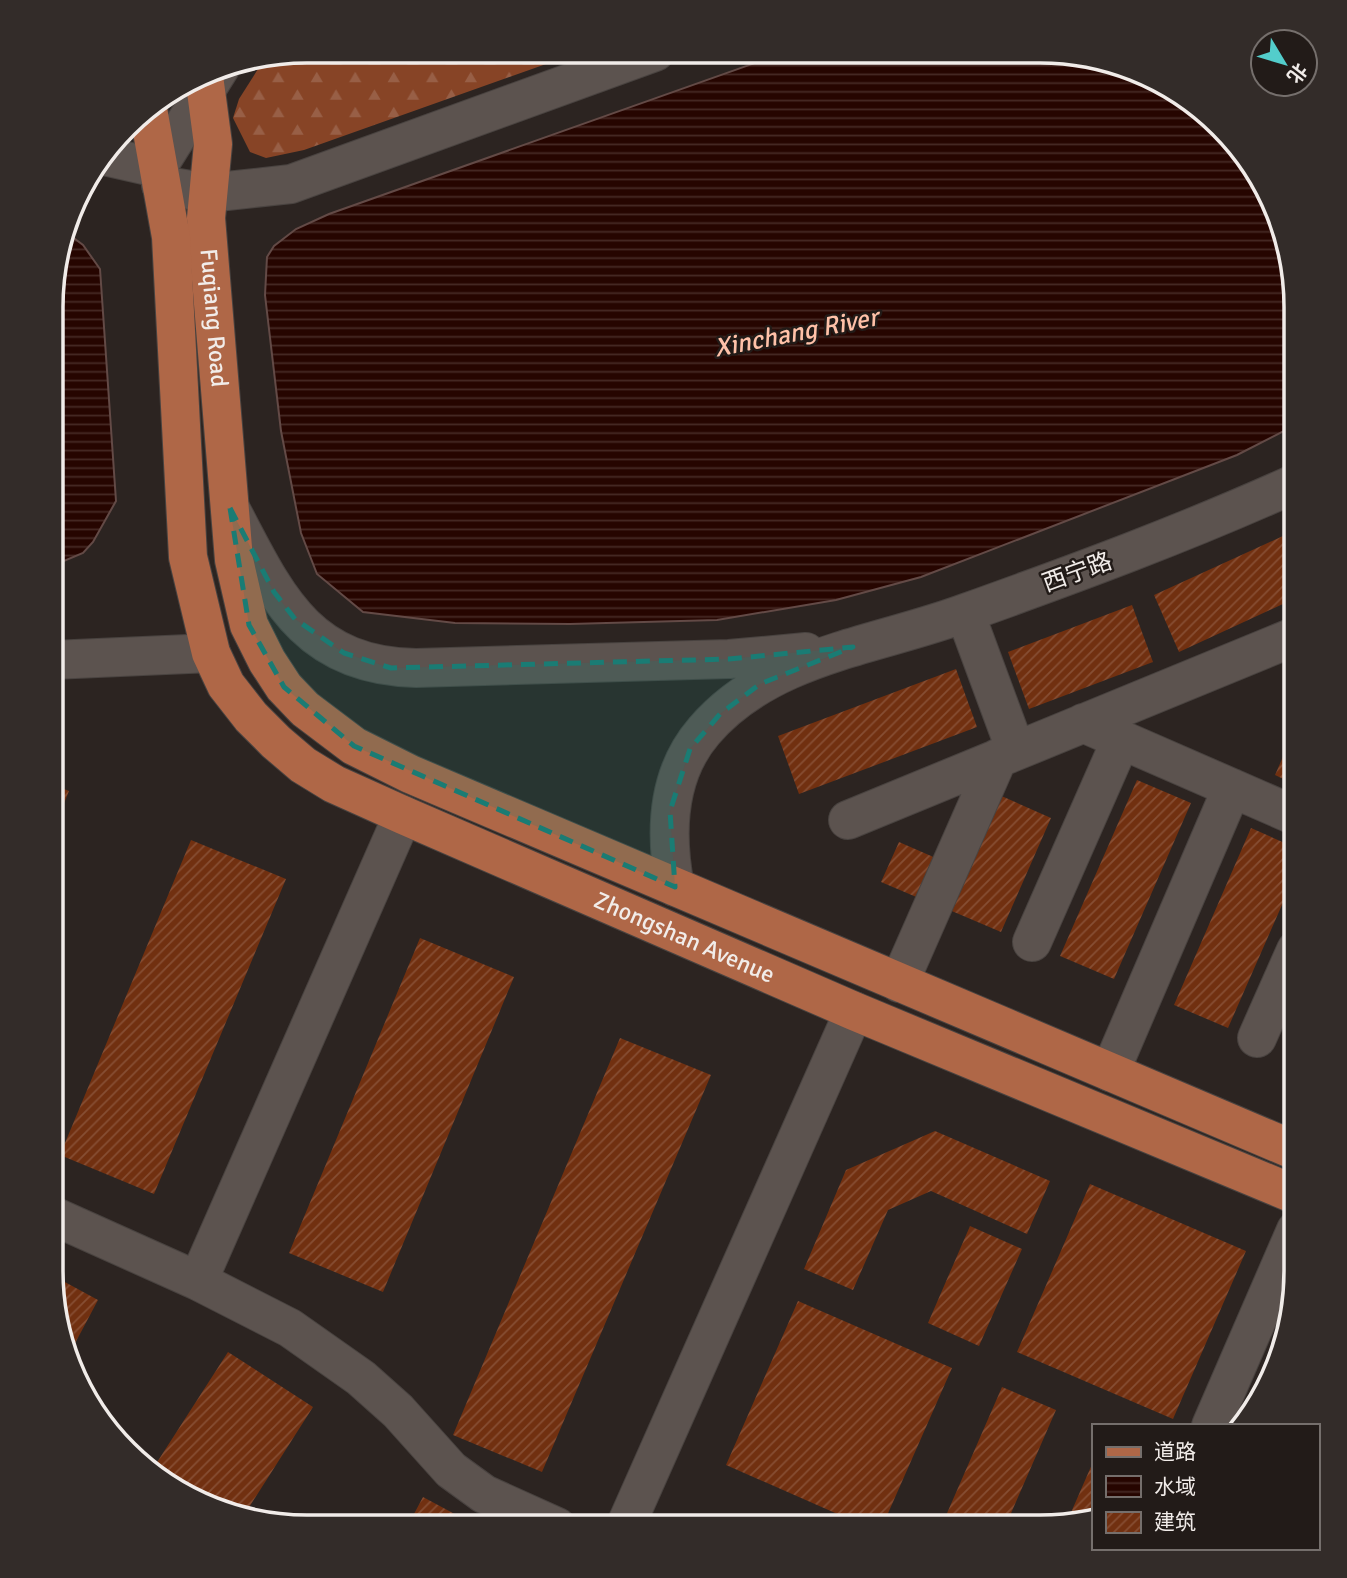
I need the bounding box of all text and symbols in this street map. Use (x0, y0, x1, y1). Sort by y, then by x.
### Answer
north arrow (1249, 28, 1319, 98)
text: 北 (1281, 58, 1312, 88)
street label: Fuqiang Road (194, 247, 235, 388)
water label: Xinchang River (712, 301, 884, 365)
street label: 西宁路 (1038, 546, 1116, 598)
street label: Zhongshan Avenue (590, 885, 780, 990)
legend (1092, 1424, 1319, 1550)
text: 道路 (1154, 1439, 1196, 1465)
text: 水域 (1154, 1474, 1196, 1500)
text: 建筑 (1154, 1509, 1196, 1535)

